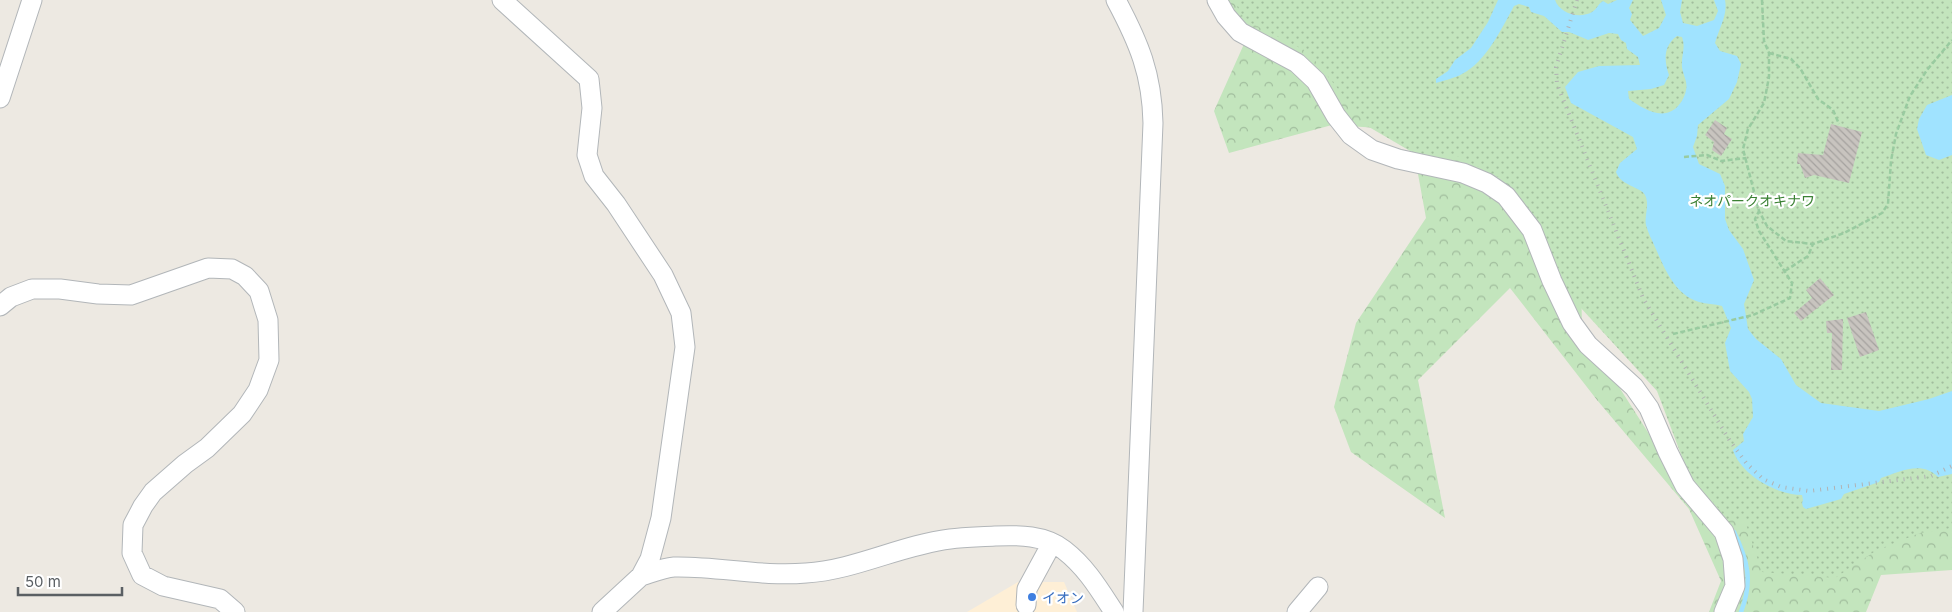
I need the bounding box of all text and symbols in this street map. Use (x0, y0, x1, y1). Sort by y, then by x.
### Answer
park label: ネオパークオキナワ (1689, 192, 1815, 209)
scale bar (18, 564, 121, 596)
text: 50 m (25, 572, 61, 591)
place label: イオン (1042, 589, 1084, 606)
marker: イオン (1026, 591, 1038, 603)

